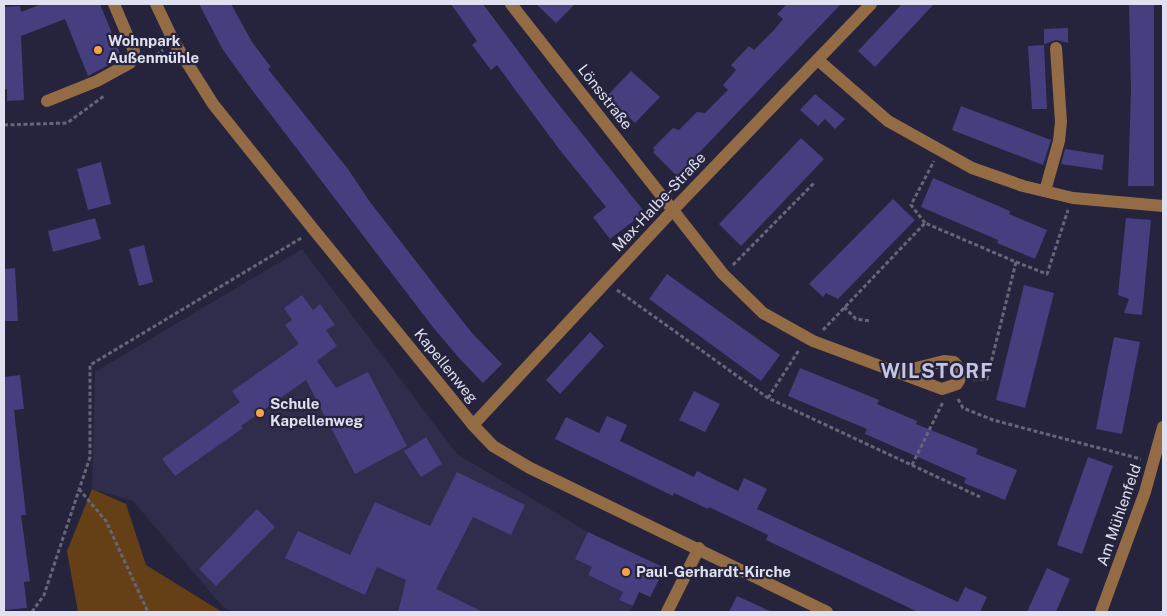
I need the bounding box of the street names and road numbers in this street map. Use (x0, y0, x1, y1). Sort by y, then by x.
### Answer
street label: Lönsstraße (575, 61, 636, 132)
street label: Max-Halbe-Straße (608, 149, 709, 255)
street label: Kapellenweg (411, 325, 481, 406)
street label: Am Mühlenfeld (1093, 462, 1144, 568)

